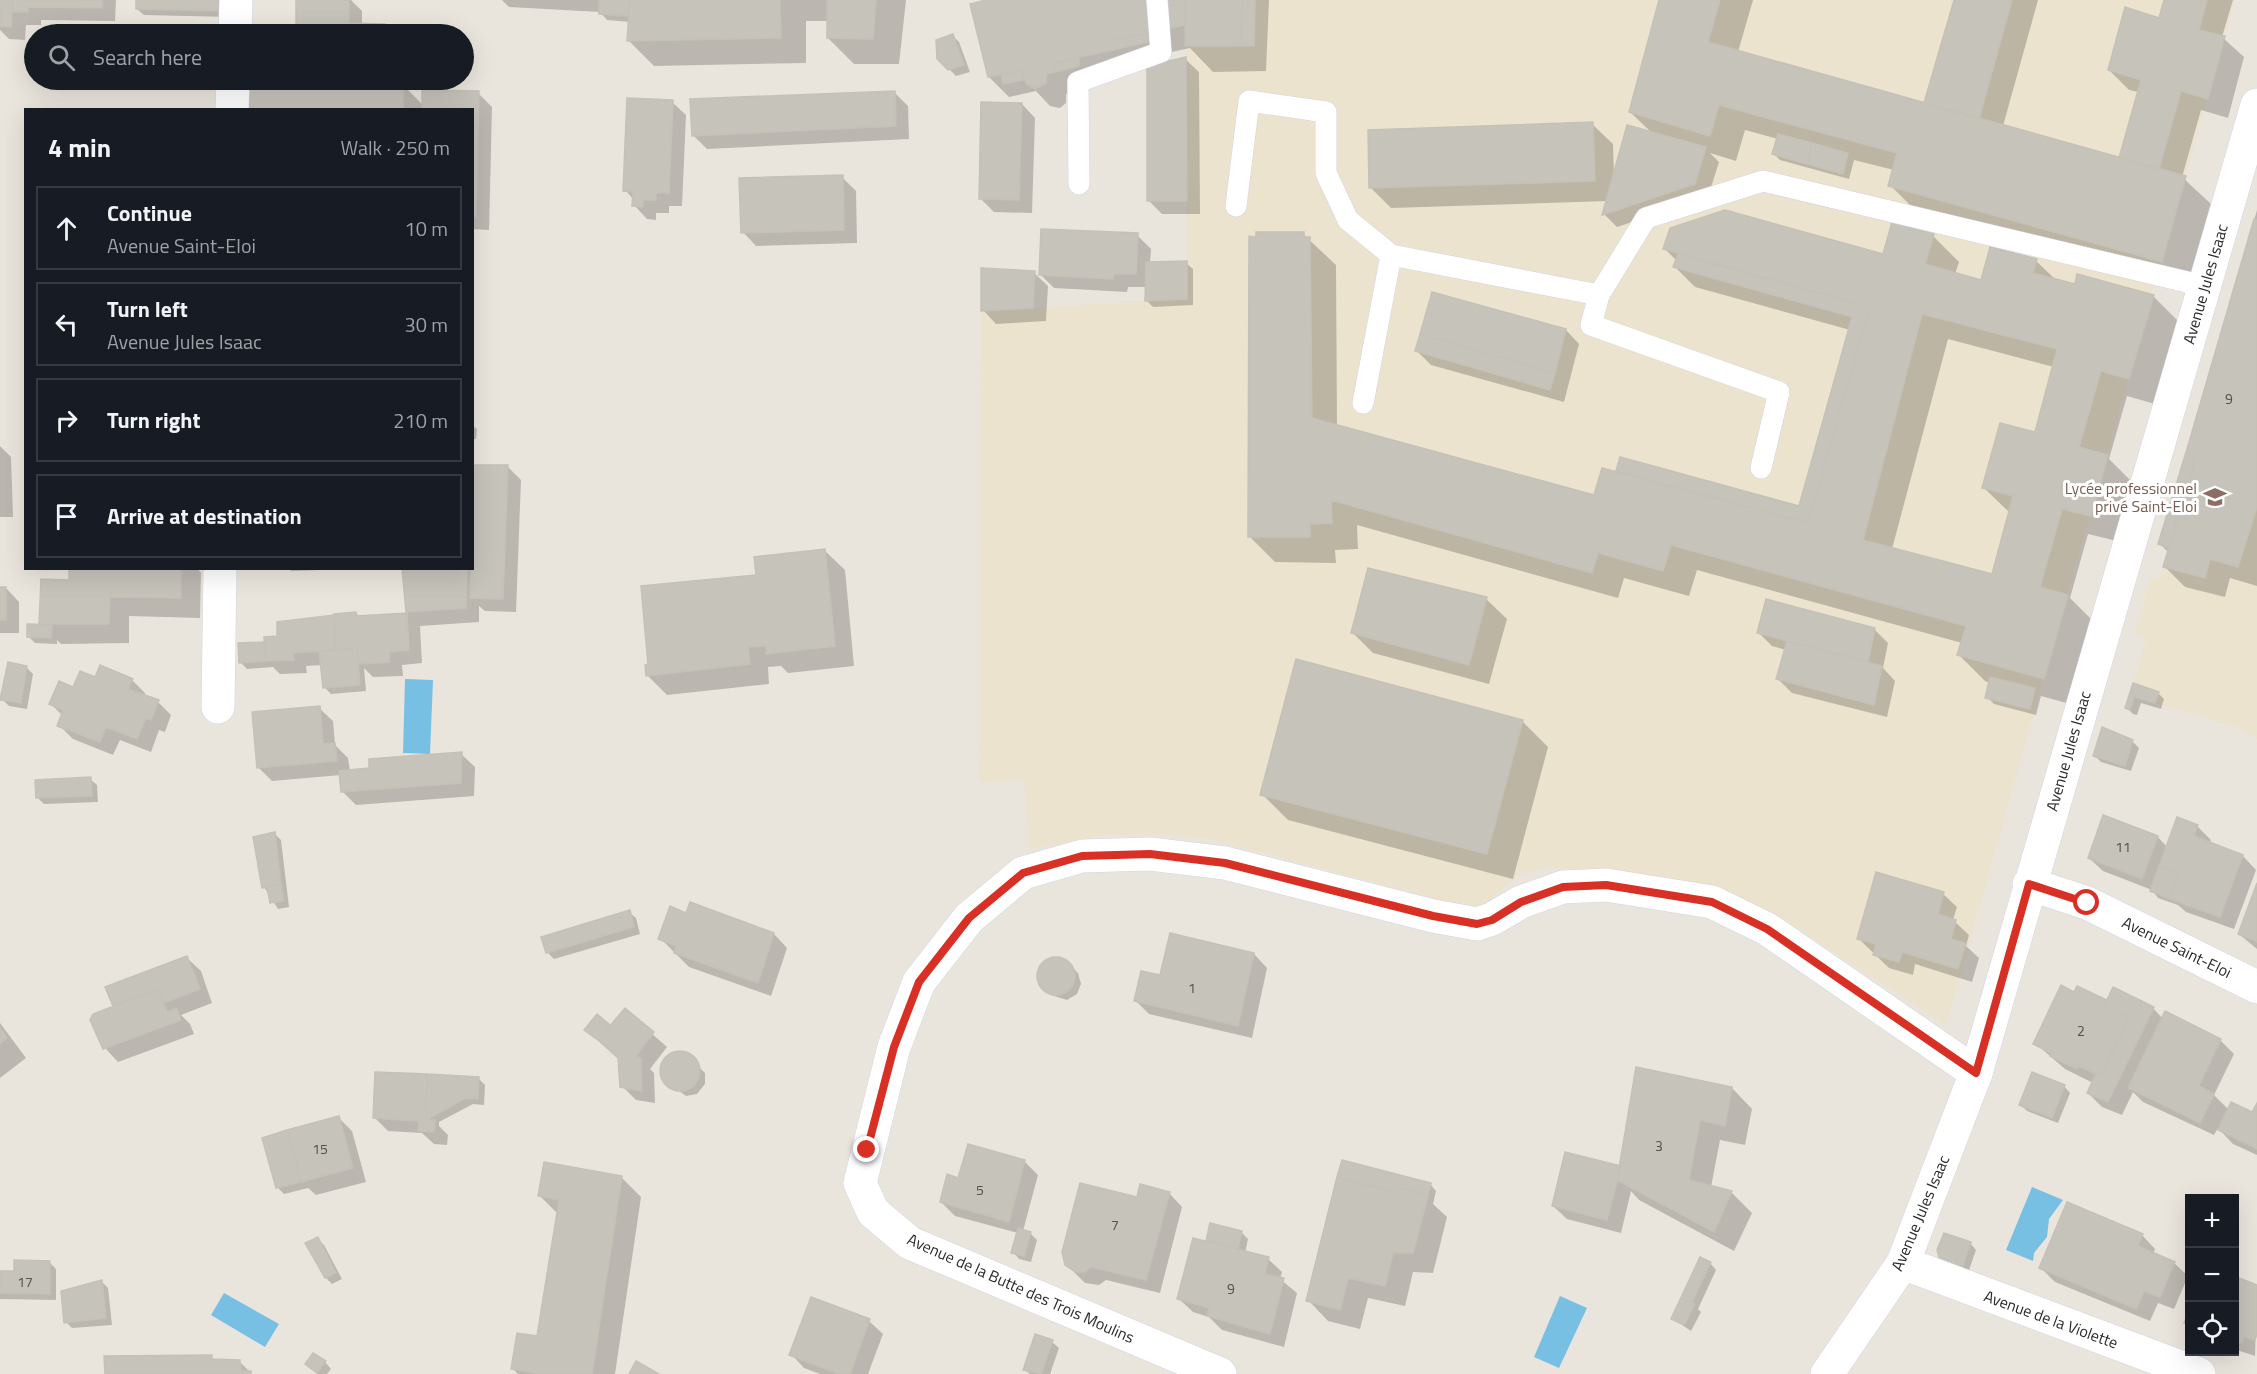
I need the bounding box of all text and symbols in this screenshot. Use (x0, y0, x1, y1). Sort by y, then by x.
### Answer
search box (24, 24, 474, 90)
text: Search here (93, 40, 202, 74)
icon: search (45, 41, 78, 74)
text: 4 min (48, 128, 111, 167)
text: Walk · 250 m (341, 132, 450, 163)
text: Continue (107, 196, 192, 230)
icon: ahead (50, 212, 83, 245)
text: 10 m (404, 213, 448, 244)
street label: Avenue Jules Isaac (2176, 221, 2234, 347)
text: Avenue Saint-Eloi (107, 230, 256, 261)
text: Turn left (107, 292, 188, 326)
icon: left (50, 308, 83, 341)
text: 30 m (404, 309, 448, 340)
text: Avenue Jules Isaac (107, 326, 262, 357)
house number: 9 (2225, 388, 2233, 409)
text: Turn right (107, 403, 201, 437)
icon: right (50, 404, 83, 437)
text: 210 m (393, 405, 448, 436)
place label: Lycée professionnel privé Saint-Eloi (2065, 476, 2197, 518)
school or university icon: Lycée professionnel privé Saint-Eloi (2202, 484, 2228, 510)
text: Arrive at destination (107, 499, 302, 533)
icon: arrive (50, 500, 83, 533)
street label: Avenue Jules Isaac (2039, 688, 2097, 814)
house number: 11 (2115, 836, 2131, 857)
route start (2073, 889, 2099, 915)
street label: Avenue Saint-Eloi (2118, 910, 2236, 984)
house number: 1 (1188, 977, 1196, 998)
house number: 2 (2077, 1020, 2085, 1041)
house number: 3 (1655, 1135, 1663, 1156)
route end (853, 1136, 879, 1162)
house number: 15 (312, 1138, 328, 1159)
street label: Avenue Jules Isaac (1885, 1151, 1955, 1275)
house number: 5 (976, 1179, 984, 1200)
map controls (2185, 1194, 2239, 1356)
button: + (2185, 1194, 2239, 1248)
house number: 7 (1111, 1214, 1119, 1235)
street label: Avenue de la Butte des Trois Moulins (904, 1227, 1138, 1349)
button: − (2185, 1248, 2239, 1302)
house number: 17 (17, 1271, 33, 1292)
house number: 9 (1227, 1278, 1235, 1299)
street label: Avenue de la Violette (1981, 1284, 2121, 1354)
button: locate (2185, 1302, 2239, 1356)

